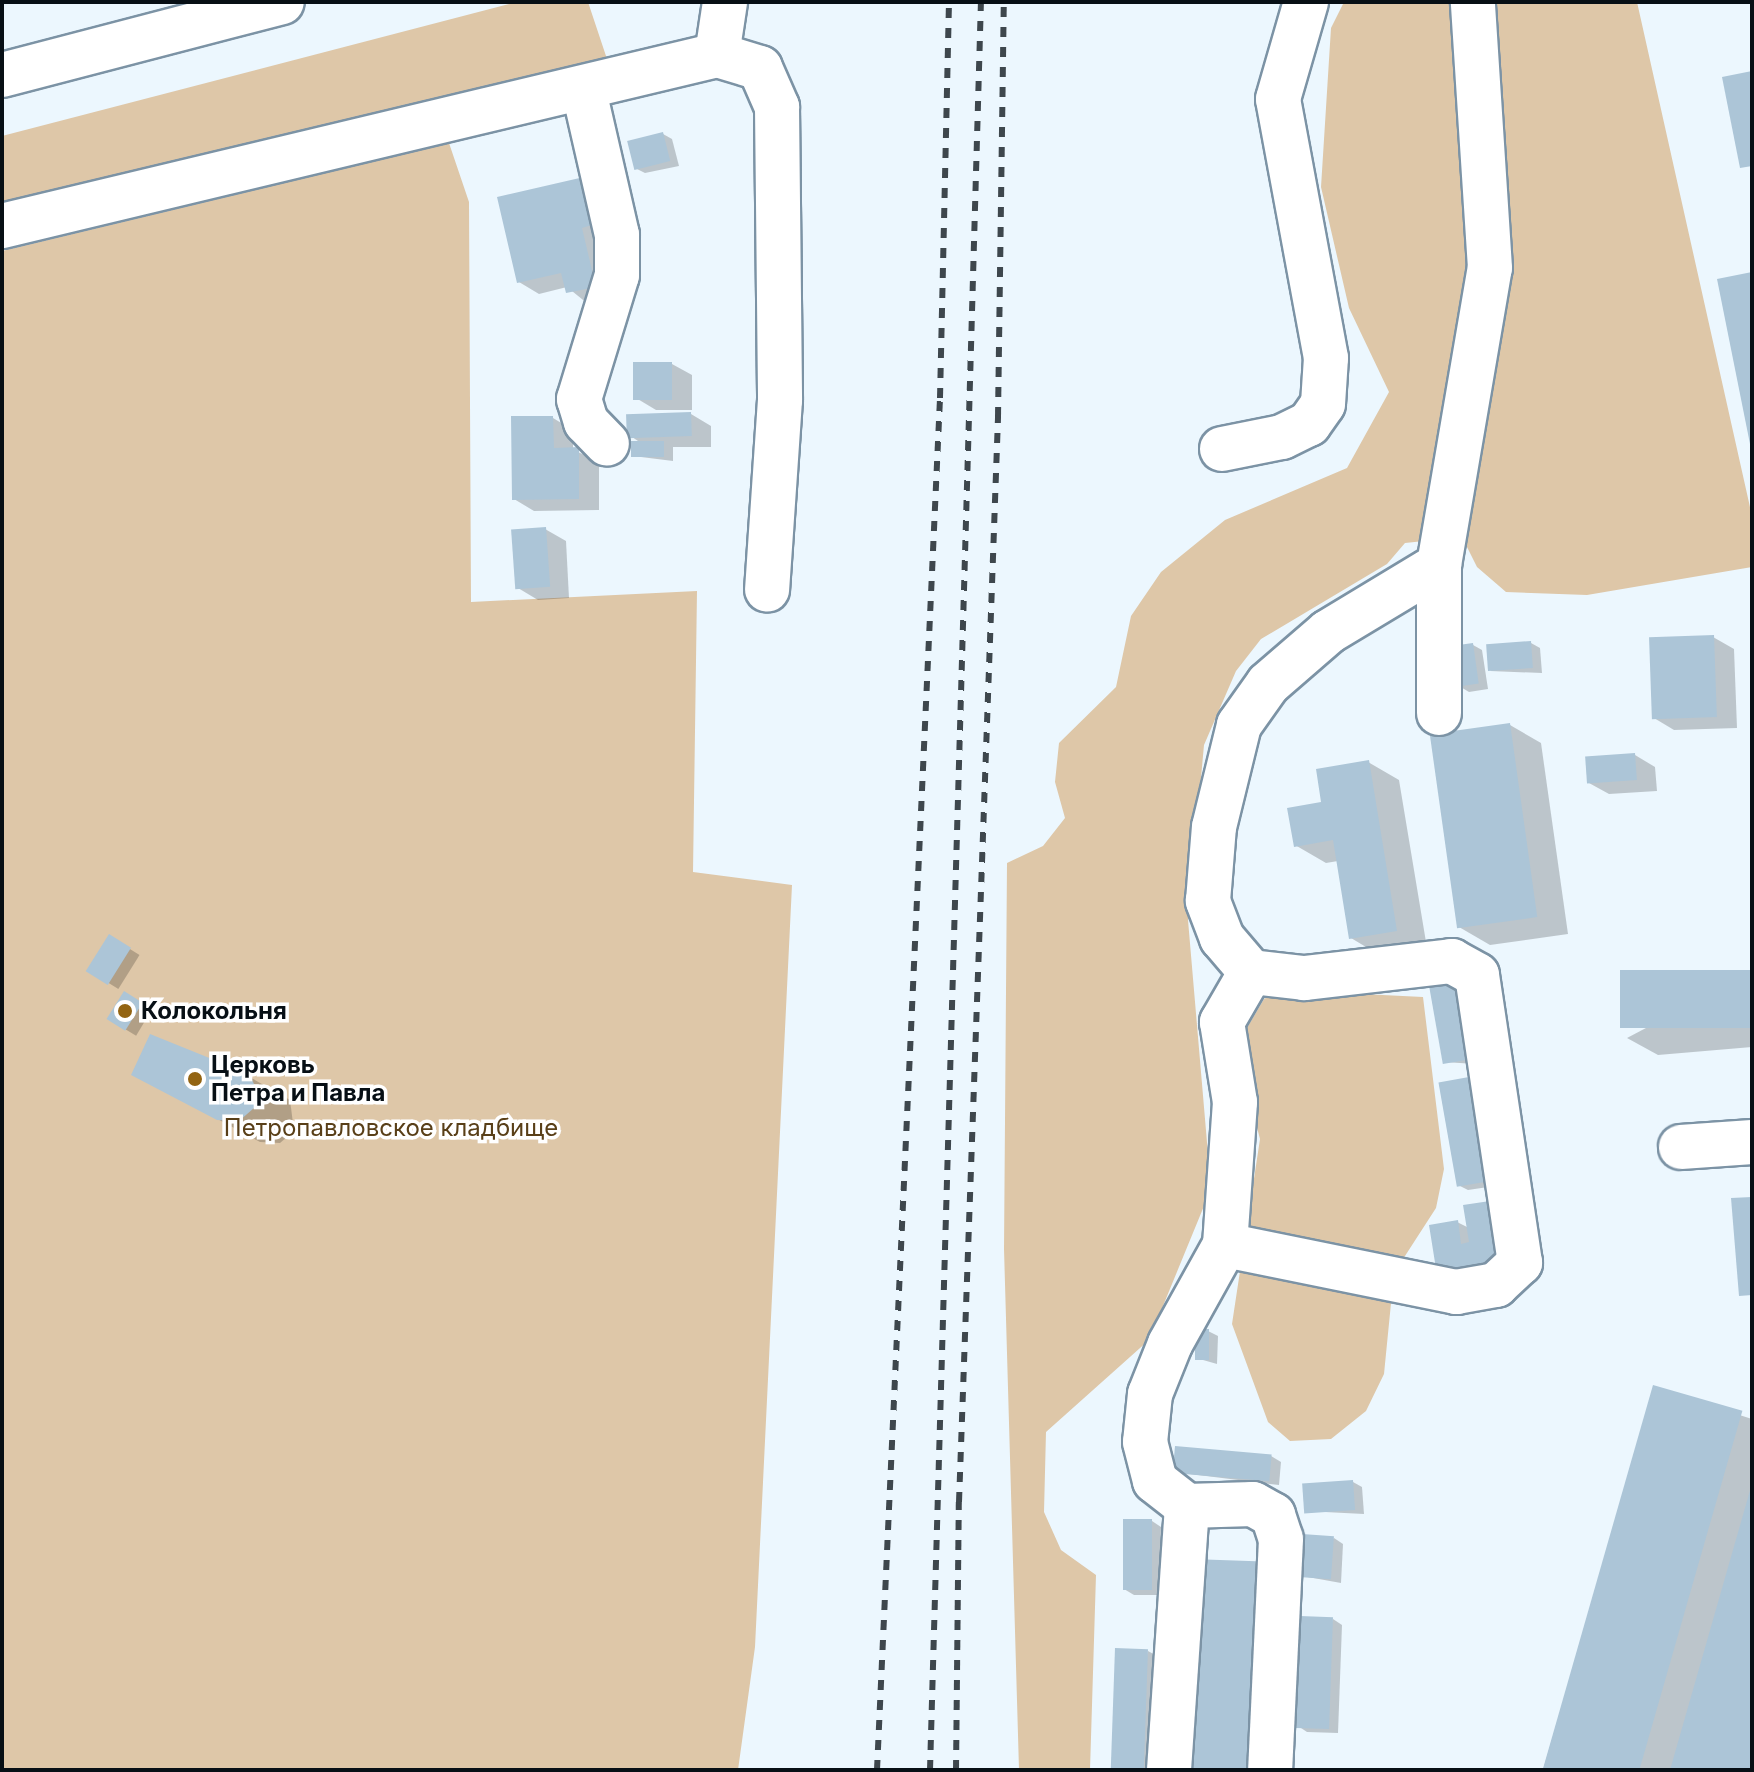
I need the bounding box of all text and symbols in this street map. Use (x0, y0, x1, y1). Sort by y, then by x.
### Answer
place label: Колокольня (141, 997, 287, 1025)
marker: Колокольня (116, 1002, 134, 1020)
place label: Церковь Петра и Павла (211, 1051, 385, 1107)
marker: Церковь Петра и Павла (186, 1070, 204, 1088)
park label: Петропавловское кладбище (224, 1114, 558, 1142)

